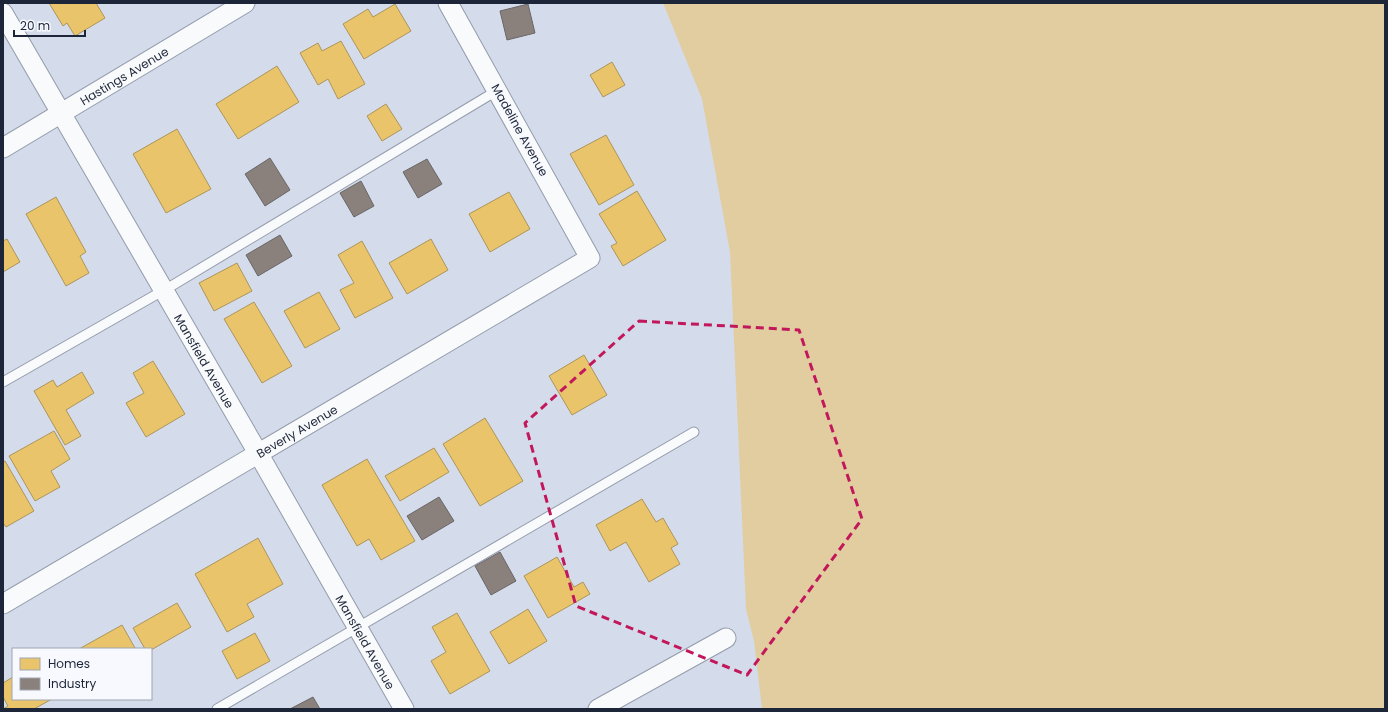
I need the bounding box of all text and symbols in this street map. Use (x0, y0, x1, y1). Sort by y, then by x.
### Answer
scale bar (14, 12, 85, 38)
text: 20 m (20, 17, 50, 34)
street label: Hastings Avenue (77, 42, 171, 109)
street label: Madeline Avenue (488, 81, 552, 179)
street label: Mansfield Avenue (171, 311, 239, 411)
street label: Beverly Avenue (253, 400, 341, 461)
street label: Mansfield Avenue (332, 592, 399, 692)
legend (12, 648, 152, 700)
text: Homes (48, 655, 90, 672)
text: Industry (48, 675, 97, 692)

